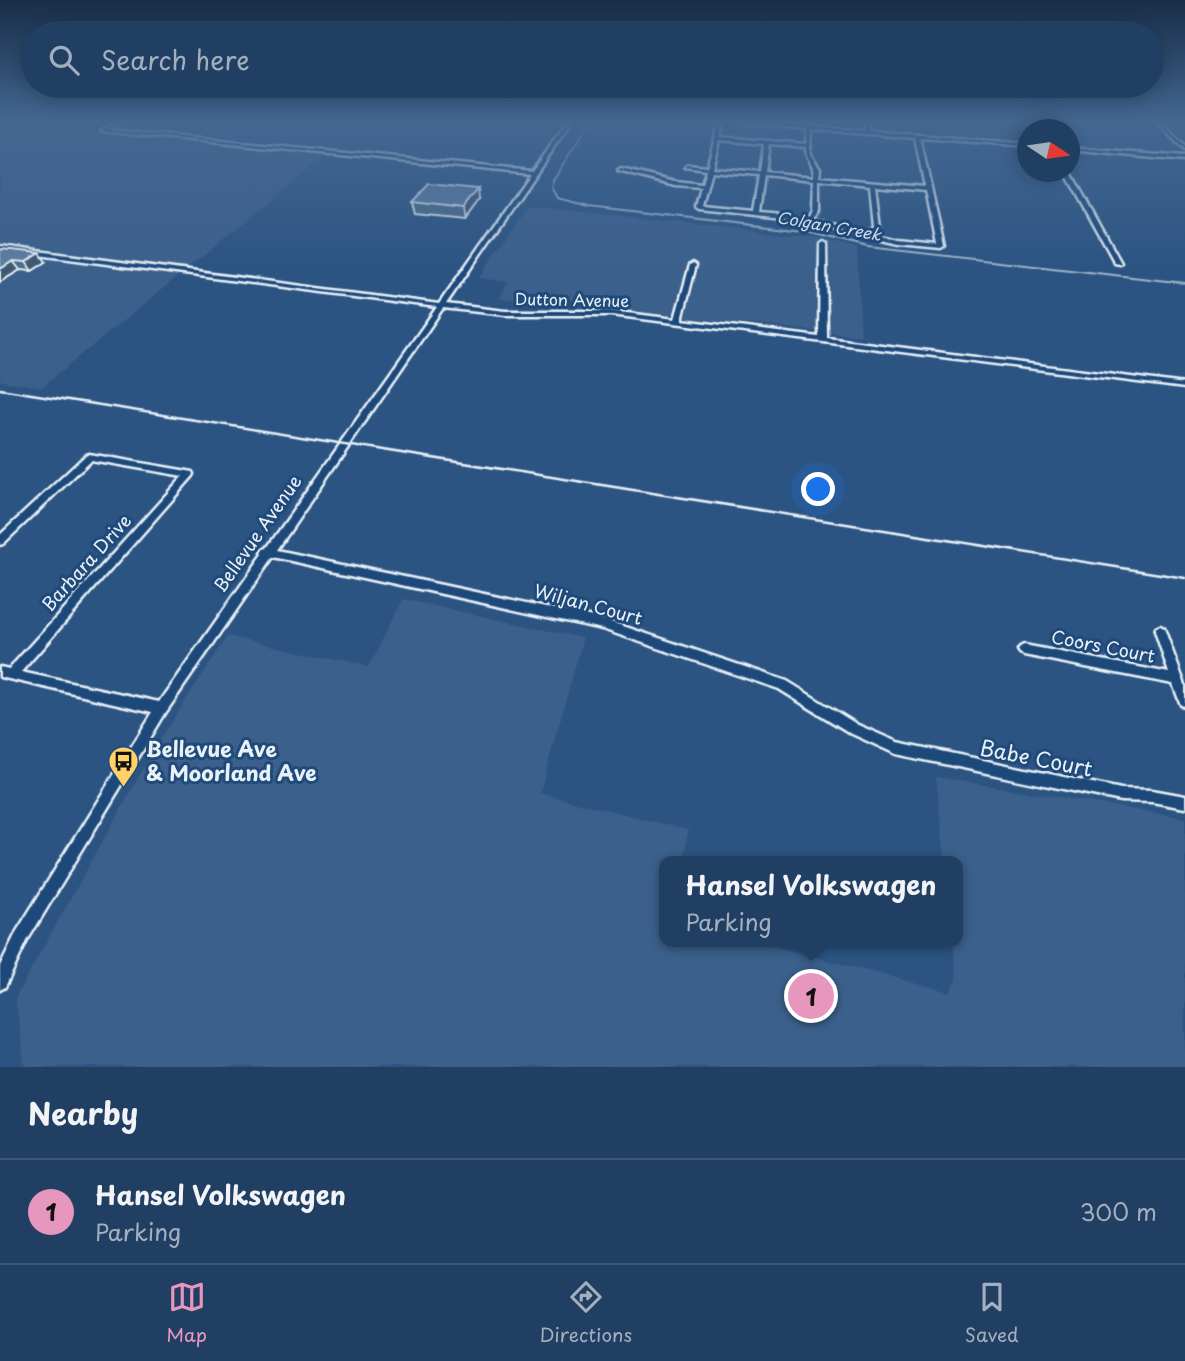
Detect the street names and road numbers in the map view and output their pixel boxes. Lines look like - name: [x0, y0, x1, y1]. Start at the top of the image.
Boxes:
- street label: Dutton Avenue: [515, 286, 630, 312]
- street label: Bellevue Avenue: [206, 469, 307, 598]
- street label: Barbara Drive: [35, 507, 137, 617]
- street label: Wiljan Court: [531, 576, 645, 631]
- street label: Coors Court: [1049, 622, 1157, 669]
- street label: Babe Court: [977, 730, 1095, 784]

